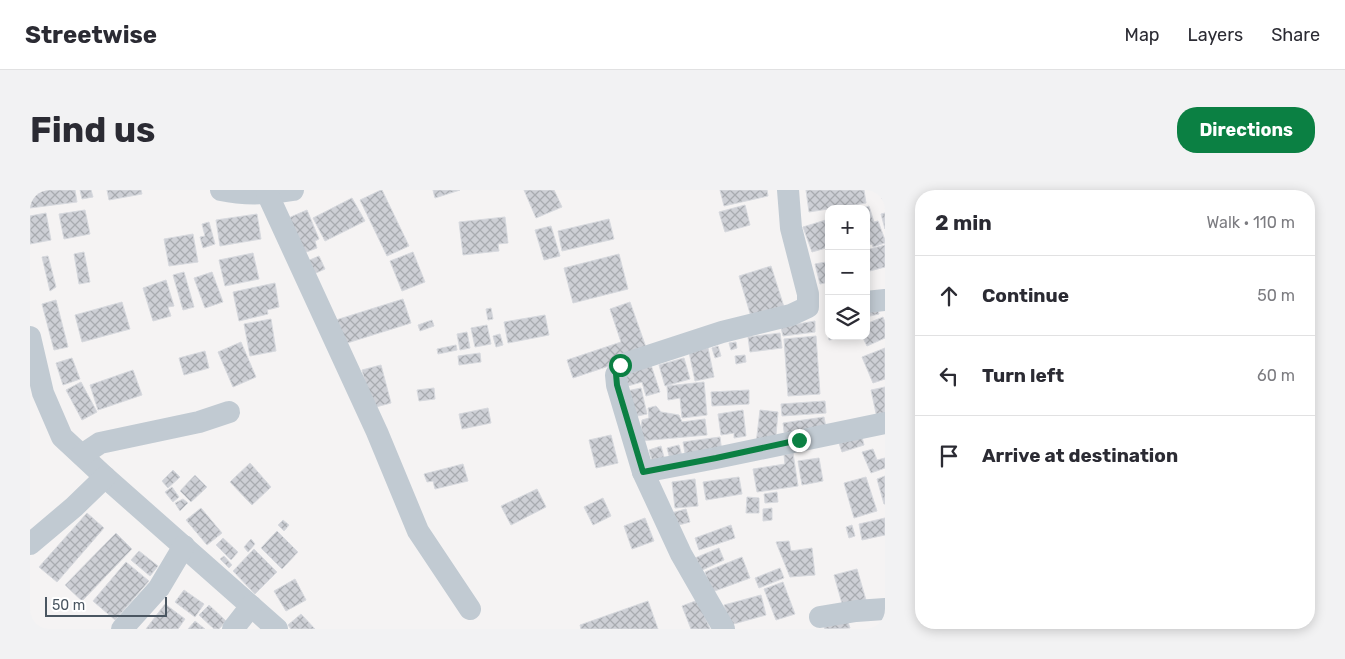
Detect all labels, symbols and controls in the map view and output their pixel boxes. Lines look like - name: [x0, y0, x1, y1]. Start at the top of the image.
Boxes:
- text: Streetwise: [25, 21, 157, 49]
- text: Map: [1125, 24, 1160, 46]
- text: Layers: [1188, 24, 1243, 46]
- text: Share: [1271, 24, 1320, 46]
- button: Directions: [1177, 107, 1315, 153]
- text: Find us: [30, 109, 155, 151]
- map controls: [825, 205, 870, 340]
- button: +: [825, 205, 870, 250]
- text: 2 min: [935, 210, 992, 235]
- text: Walk · 110 m: [1207, 213, 1295, 232]
- button: −: [825, 250, 870, 295]
- icon: ahead: [935, 282, 963, 310]
- text: Continue: [982, 284, 1069, 307]
- text: 50 m: [1257, 286, 1295, 305]
- button: layers: [825, 295, 870, 340]
- route start: [609, 354, 632, 377]
- icon: left: [935, 362, 963, 390]
- text: Turn left: [982, 364, 1064, 387]
- text: 60 m: [1257, 366, 1295, 385]
- route end: [788, 429, 811, 452]
- icon: arrive: [935, 442, 963, 470]
- text: Arrive at destination: [982, 444, 1178, 467]
- scale bar: [45, 594, 168, 617]
- text: 50 m: [52, 597, 85, 614]

